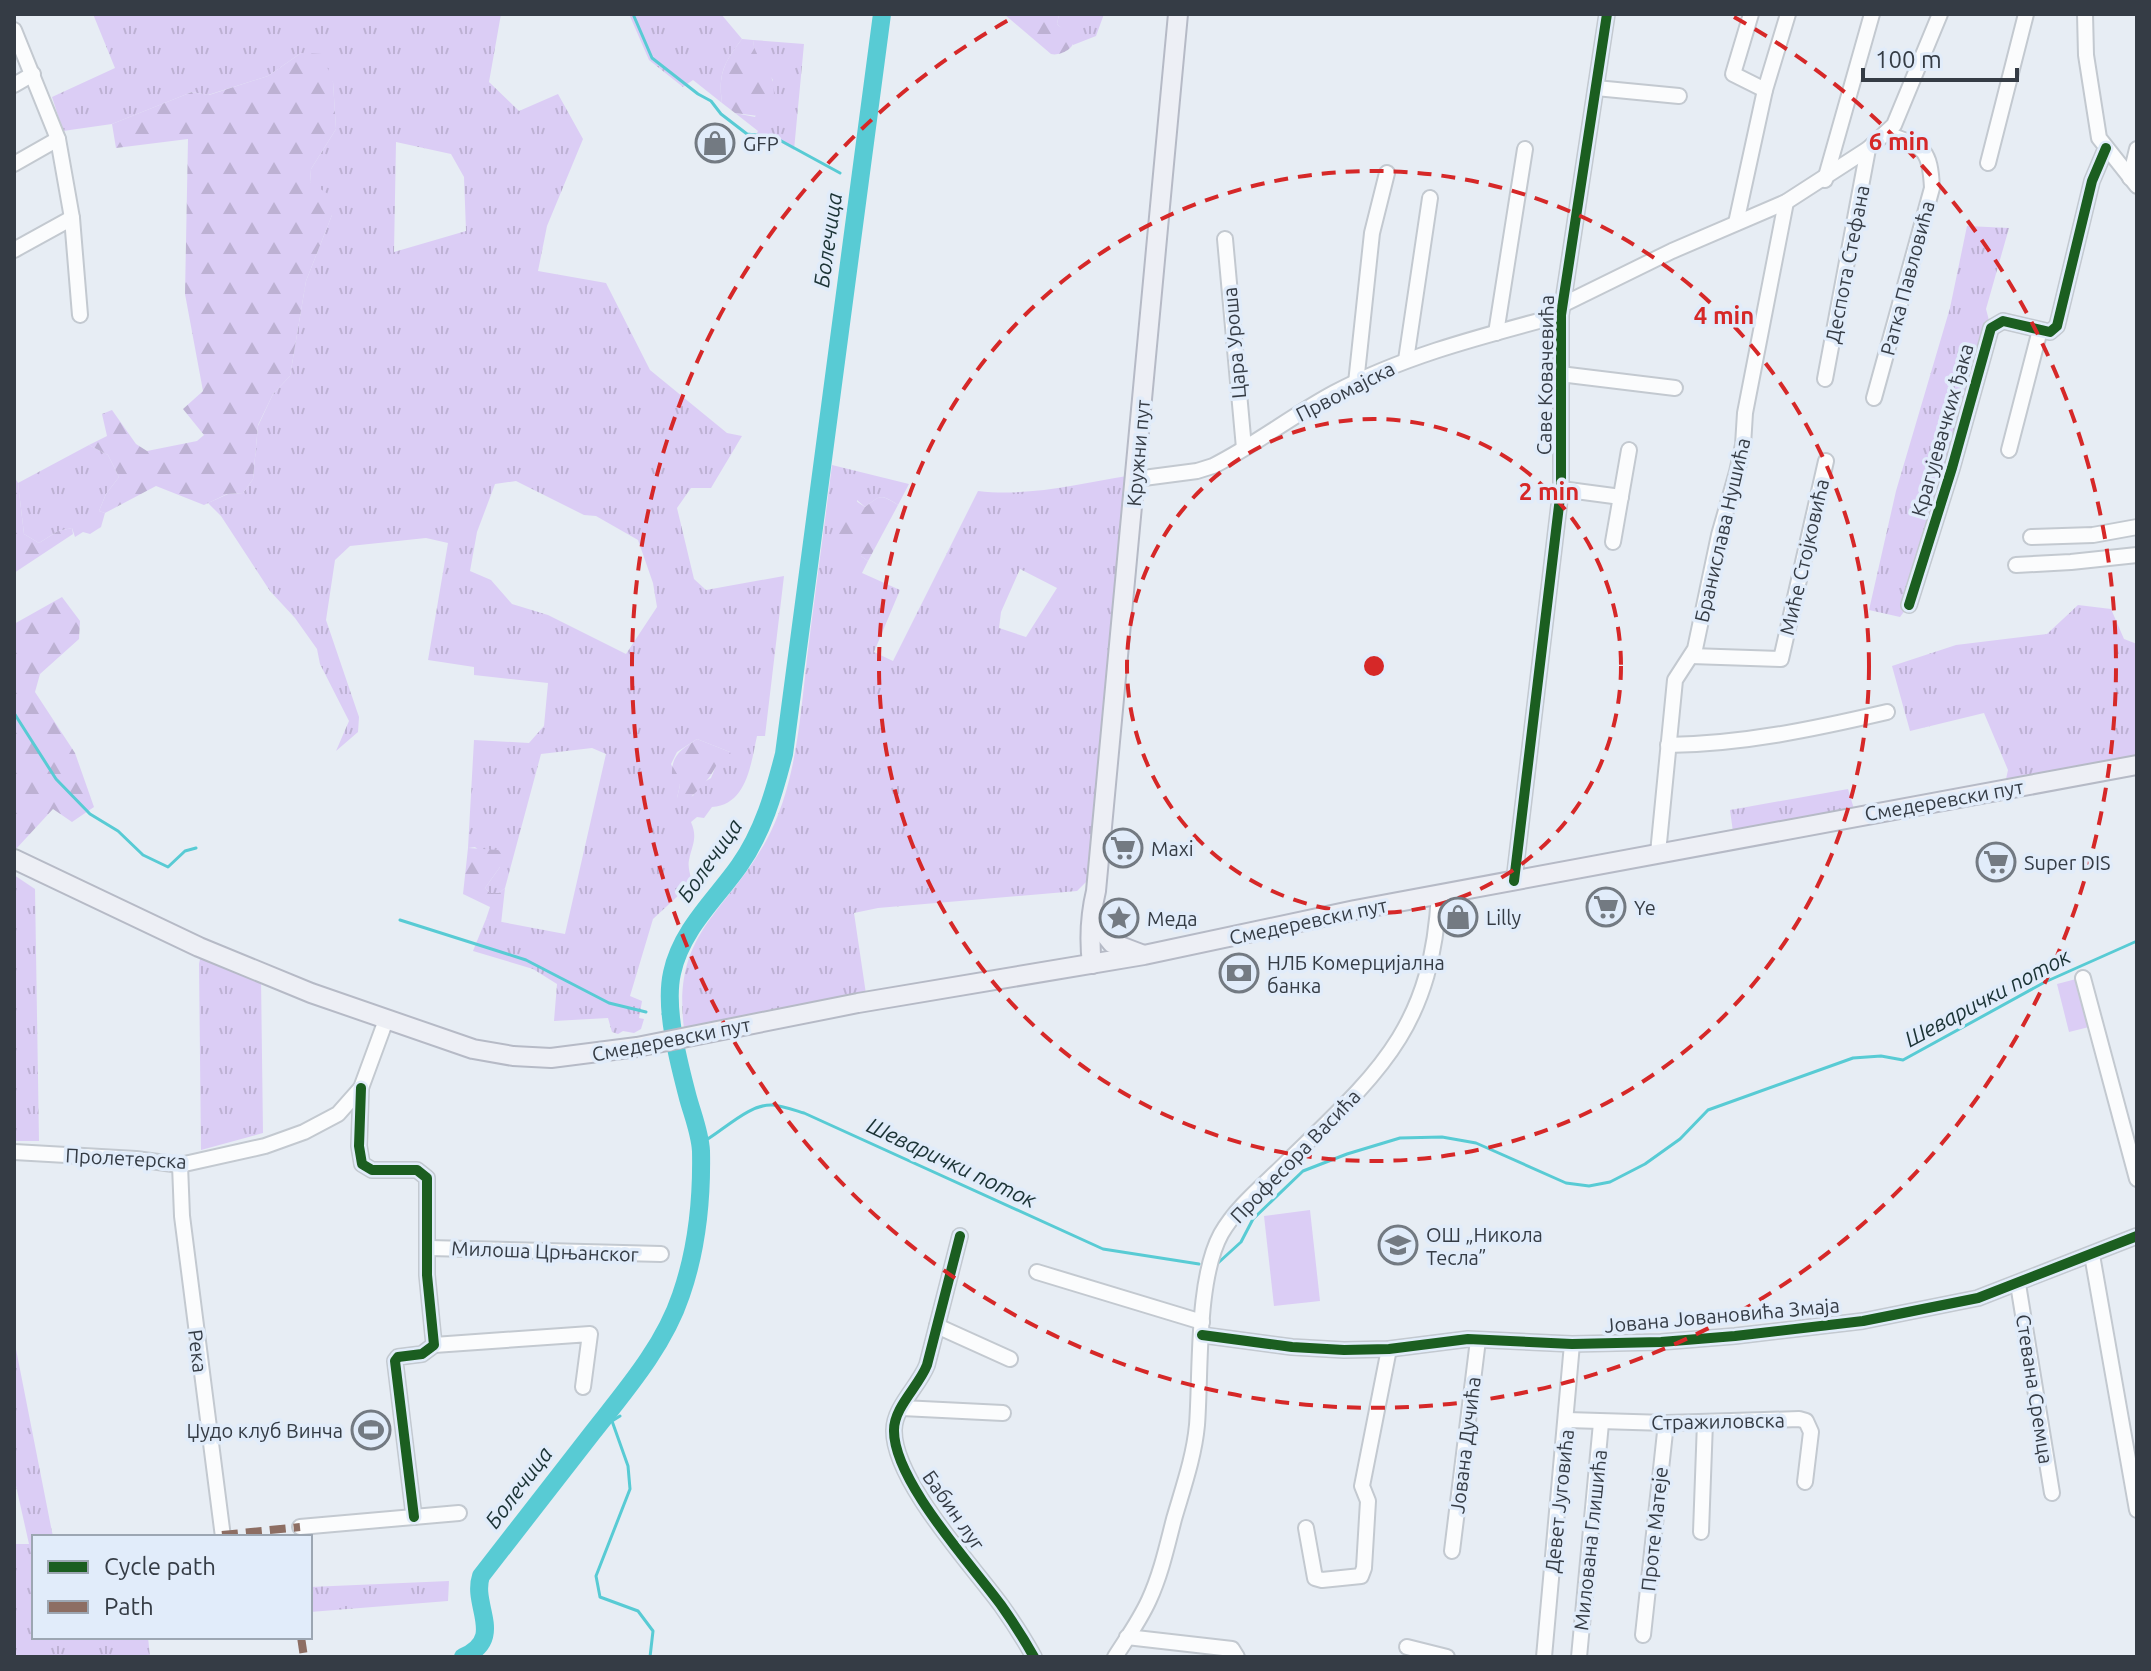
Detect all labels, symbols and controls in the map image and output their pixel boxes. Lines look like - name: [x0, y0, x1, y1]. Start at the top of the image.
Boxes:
- scale bar: [1863, 32, 2017, 82]
- text: 100 m: [1875, 46, 1942, 73]
- shop icon: GFP: [694, 122, 736, 164]
- text: 6 min: [1869, 128, 1929, 155]
- place label: GFP: [743, 132, 779, 155]
- street label: Деспота Стефана: [1820, 183, 1874, 345]
- water label: Болечица: [808, 191, 846, 289]
- street label: Ратка Павловића: [1875, 198, 1939, 358]
- street label: Цара Уроша: [1218, 286, 1250, 400]
- street label: Саве Ковачевића: [1532, 295, 1558, 455]
- text: 4 min: [1694, 302, 1754, 329]
- street label: Крагујевачких ђака: [1906, 341, 1978, 519]
- street label: Првомајска: [1292, 356, 1398, 426]
- street label: Кружни пут: [1122, 399, 1154, 507]
- street label: Бранислава Нушића: [1690, 435, 1754, 625]
- street label: Миће Стојковића: [1775, 477, 1833, 637]
- text: 2 min: [1519, 478, 1579, 505]
- centre of rings: [1360, 652, 1388, 680]
- street label: Смедеревски пут: [1863, 775, 2025, 825]
- water label: Болечица: [671, 814, 747, 906]
- supermarket icon: Maxi: [1102, 827, 1144, 869]
- place label: Maxi: [1151, 837, 1194, 860]
- supermarket icon: Super DIS: [1975, 841, 2017, 883]
- place label: Super DIS: [2024, 851, 2111, 874]
- supermarket icon: Ye: [1585, 886, 1627, 928]
- street label: Смедеревски пут: [1227, 893, 1389, 949]
- shop icon: Lilly: [1437, 896, 1479, 938]
- place label: Ye: [1634, 896, 1656, 919]
- place icon: Меда: [1098, 897, 1140, 939]
- place label: Lilly: [1486, 906, 1522, 929]
- place label: Меда: [1147, 907, 1197, 930]
- water label: Шеварички поток: [1900, 942, 2075, 1051]
- place label: НЛБ Комерцијална банка: [1267, 951, 1445, 997]
- bank icon: НЛБ Комерцијална банка: [1218, 952, 1260, 994]
- street label: Смедеревски пут: [590, 1012, 752, 1066]
- street label: Професора Васића: [1225, 1084, 1365, 1228]
- water label: Шеварички поток: [863, 1112, 1041, 1212]
- street label: Пролетерска: [65, 1143, 187, 1173]
- place label: ОШ „Никола Тесла”: [1426, 1223, 1543, 1269]
- school or university icon: ОШ „Никола Тесла”: [1377, 1224, 1419, 1266]
- street label: Милоша Црњанског: [451, 1236, 639, 1266]
- street label: Јована Јовановића Змаја: [1603, 1293, 1841, 1337]
- street label: Стевана Сремца: [2012, 1313, 2058, 1465]
- street label: Река: [184, 1328, 212, 1374]
- street label: Јована Дучића: [1445, 1375, 1485, 1515]
- street label: Стражиловска: [1651, 1408, 1785, 1434]
- sports icon: Џудо клуб Винча: [350, 1409, 392, 1451]
- place label: Џудо клуб Винча: [187, 1419, 343, 1442]
- street label: Девет Југовића: [1540, 1428, 1578, 1574]
- water label: Болечица: [479, 1441, 557, 1533]
- street label: Милована Глишића: [1569, 1448, 1611, 1632]
- street label: Бабин луг: [918, 1466, 990, 1554]
- street label: Проте Матеје: [1636, 1466, 1672, 1592]
- legend: [32, 1535, 312, 1639]
- text: Cycle path: [104, 1553, 216, 1580]
- text: Path: [104, 1593, 154, 1620]

